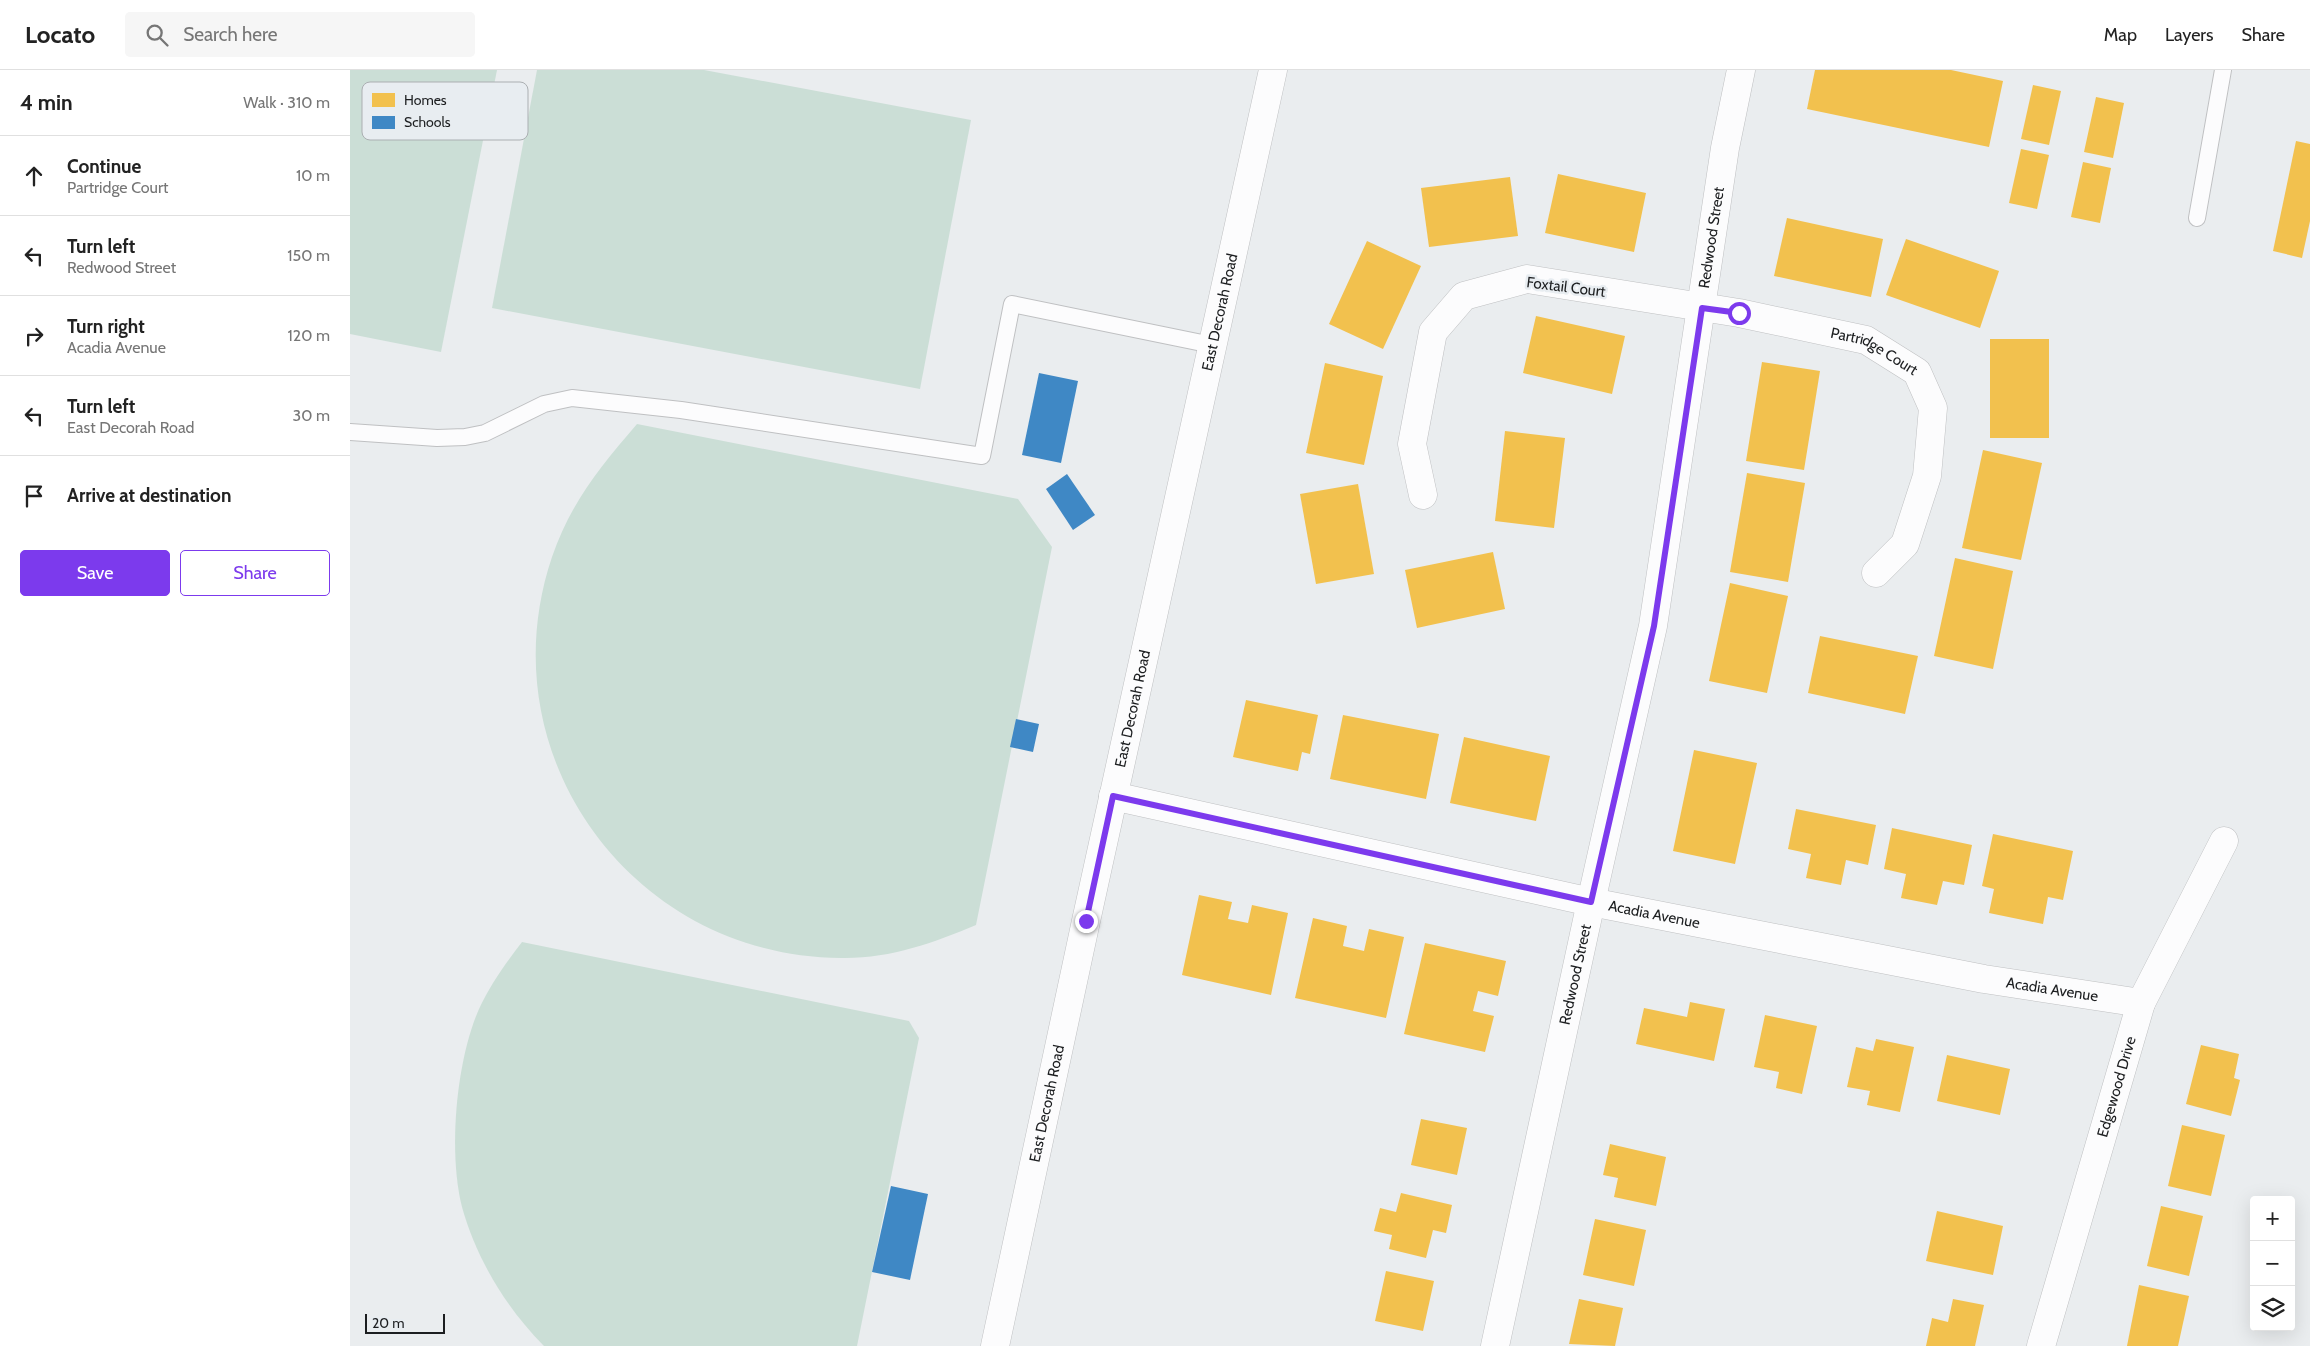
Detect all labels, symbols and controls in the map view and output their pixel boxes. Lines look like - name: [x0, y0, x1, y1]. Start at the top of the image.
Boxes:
- search box: [125, 12, 475, 57]
- text: Locato: [25, 20, 95, 49]
- icon: search: [143, 21, 171, 49]
- text: Search here: [183, 23, 278, 46]
- text: Map: [2104, 24, 2137, 46]
- text: Layers: [2165, 24, 2214, 46]
- text: Share: [2242, 24, 2285, 46]
- legend: [362, 82, 528, 140]
- text: 4 min: [20, 90, 73, 115]
- text: Homes: [404, 91, 447, 109]
- text: Walk · 310 m: [243, 93, 330, 112]
- text: Schools: [404, 113, 451, 131]
- text: Continue: [67, 155, 141, 178]
- icon: ahead: [20, 162, 48, 190]
- text: 10 m: [296, 166, 330, 185]
- text: Partridge Court: [67, 178, 168, 197]
- street label: Redwood Street: [1695, 186, 1728, 289]
- text: Turn left: [67, 235, 135, 258]
- icon: left: [20, 242, 48, 270]
- text: 150 m: [287, 246, 330, 265]
- street label: East Decorah Road: [1198, 252, 1241, 372]
- text: Redwood Street: [67, 258, 176, 277]
- street label: Foxtail Court: [1525, 273, 1607, 301]
- route start: [1728, 302, 1751, 325]
- text: Turn right: [67, 315, 145, 338]
- icon: right: [20, 322, 48, 350]
- street label: Partridge Court: [1829, 324, 1921, 379]
- text: 120 m: [288, 326, 330, 345]
- text: Acadia Avenue: [67, 338, 166, 357]
- text: Turn left: [67, 395, 135, 418]
- icon: left: [20, 402, 48, 430]
- text: 30 m: [293, 406, 330, 425]
- text: East Decorah Road: [67, 418, 194, 437]
- icon: arrive: [20, 482, 48, 510]
- text: Arrive at destination: [67, 484, 231, 507]
- button: Save: [20, 550, 170, 596]
- button: Share: [180, 550, 330, 596]
- street label: East Decorah Road: [1111, 648, 1154, 769]
- street label: Acadia Avenue: [1607, 897, 1702, 932]
- route end: [1075, 910, 1098, 933]
- street label: Redwood Street: [1556, 923, 1595, 1027]
- street label: Acadia Avenue: [2005, 974, 2100, 1005]
- street label: Edgewood Drive: [2093, 1034, 2140, 1139]
- street label: East Decorah Road: [1026, 1043, 1068, 1164]
- map controls: [2250, 1196, 2295, 1331]
- button: +: [2250, 1196, 2295, 1241]
- button: −: [2250, 1241, 2295, 1286]
- button: layers: [2250, 1286, 2295, 1331]
- scale bar: [365, 1311, 445, 1334]
- text: 20 m: [372, 1314, 405, 1332]

